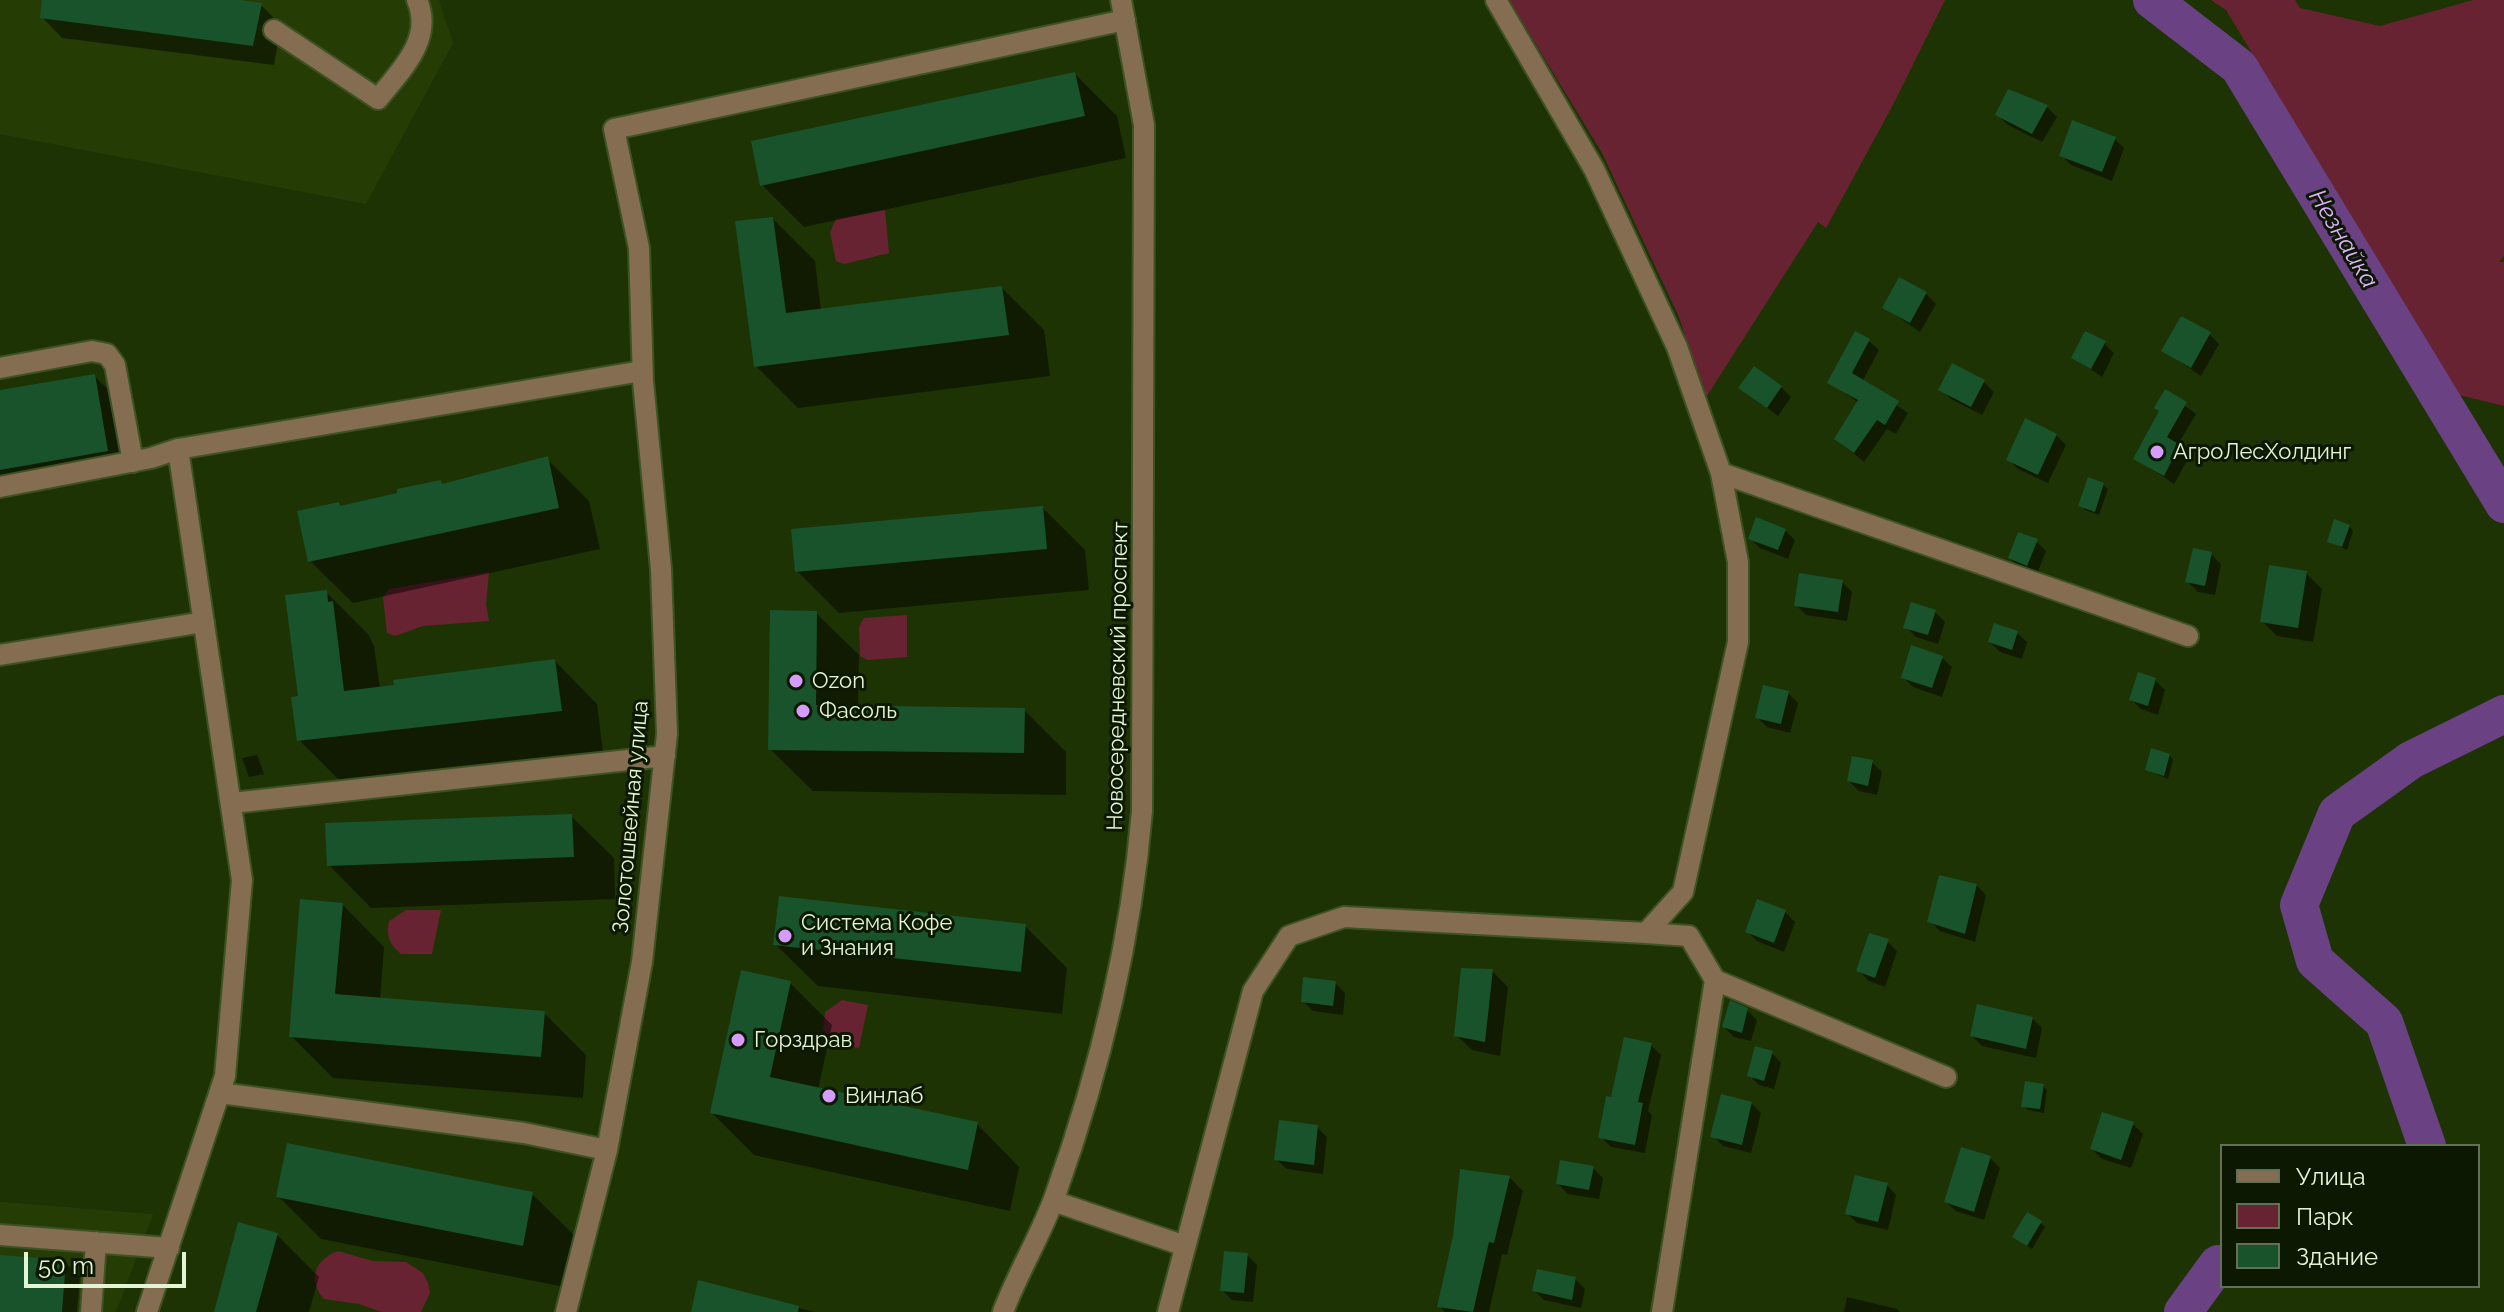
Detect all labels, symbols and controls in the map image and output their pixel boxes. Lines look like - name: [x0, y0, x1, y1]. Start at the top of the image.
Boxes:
- water label: Незнайка: [2302, 185, 2384, 293]
- place label: АгроЛесХолдинг: [2173, 439, 2352, 465]
- marker: АгроЛесХолдинг: [2148, 443, 2166, 461]
- street label: Новосередневский проспект: [1102, 521, 1134, 831]
- place label: Ozon: [812, 668, 865, 694]
- marker: Ozon: [787, 672, 805, 690]
- place label: Фасоль: [819, 698, 897, 724]
- street label: Золотошвейная улица: [608, 699, 654, 935]
- marker: Фасоль: [794, 702, 812, 720]
- place label: Система Кофе и Знания: [801, 910, 952, 962]
- marker: Система Кофе и Знания: [776, 927, 794, 945]
- place label: Горздрав: [754, 1027, 852, 1053]
- marker: Горздрав: [729, 1031, 747, 1049]
- place label: Винлаб: [845, 1083, 923, 1109]
- marker: Винлаб: [820, 1087, 838, 1105]
- legend: [2220, 1144, 2480, 1288]
- text: Улица: [2296, 1162, 2366, 1191]
- text: Парк: [2296, 1202, 2354, 1231]
- scale bar: [28, 1236, 190, 1286]
- text: Здание: [2296, 1242, 2378, 1271]
- text: 50 m: [38, 1251, 94, 1280]

